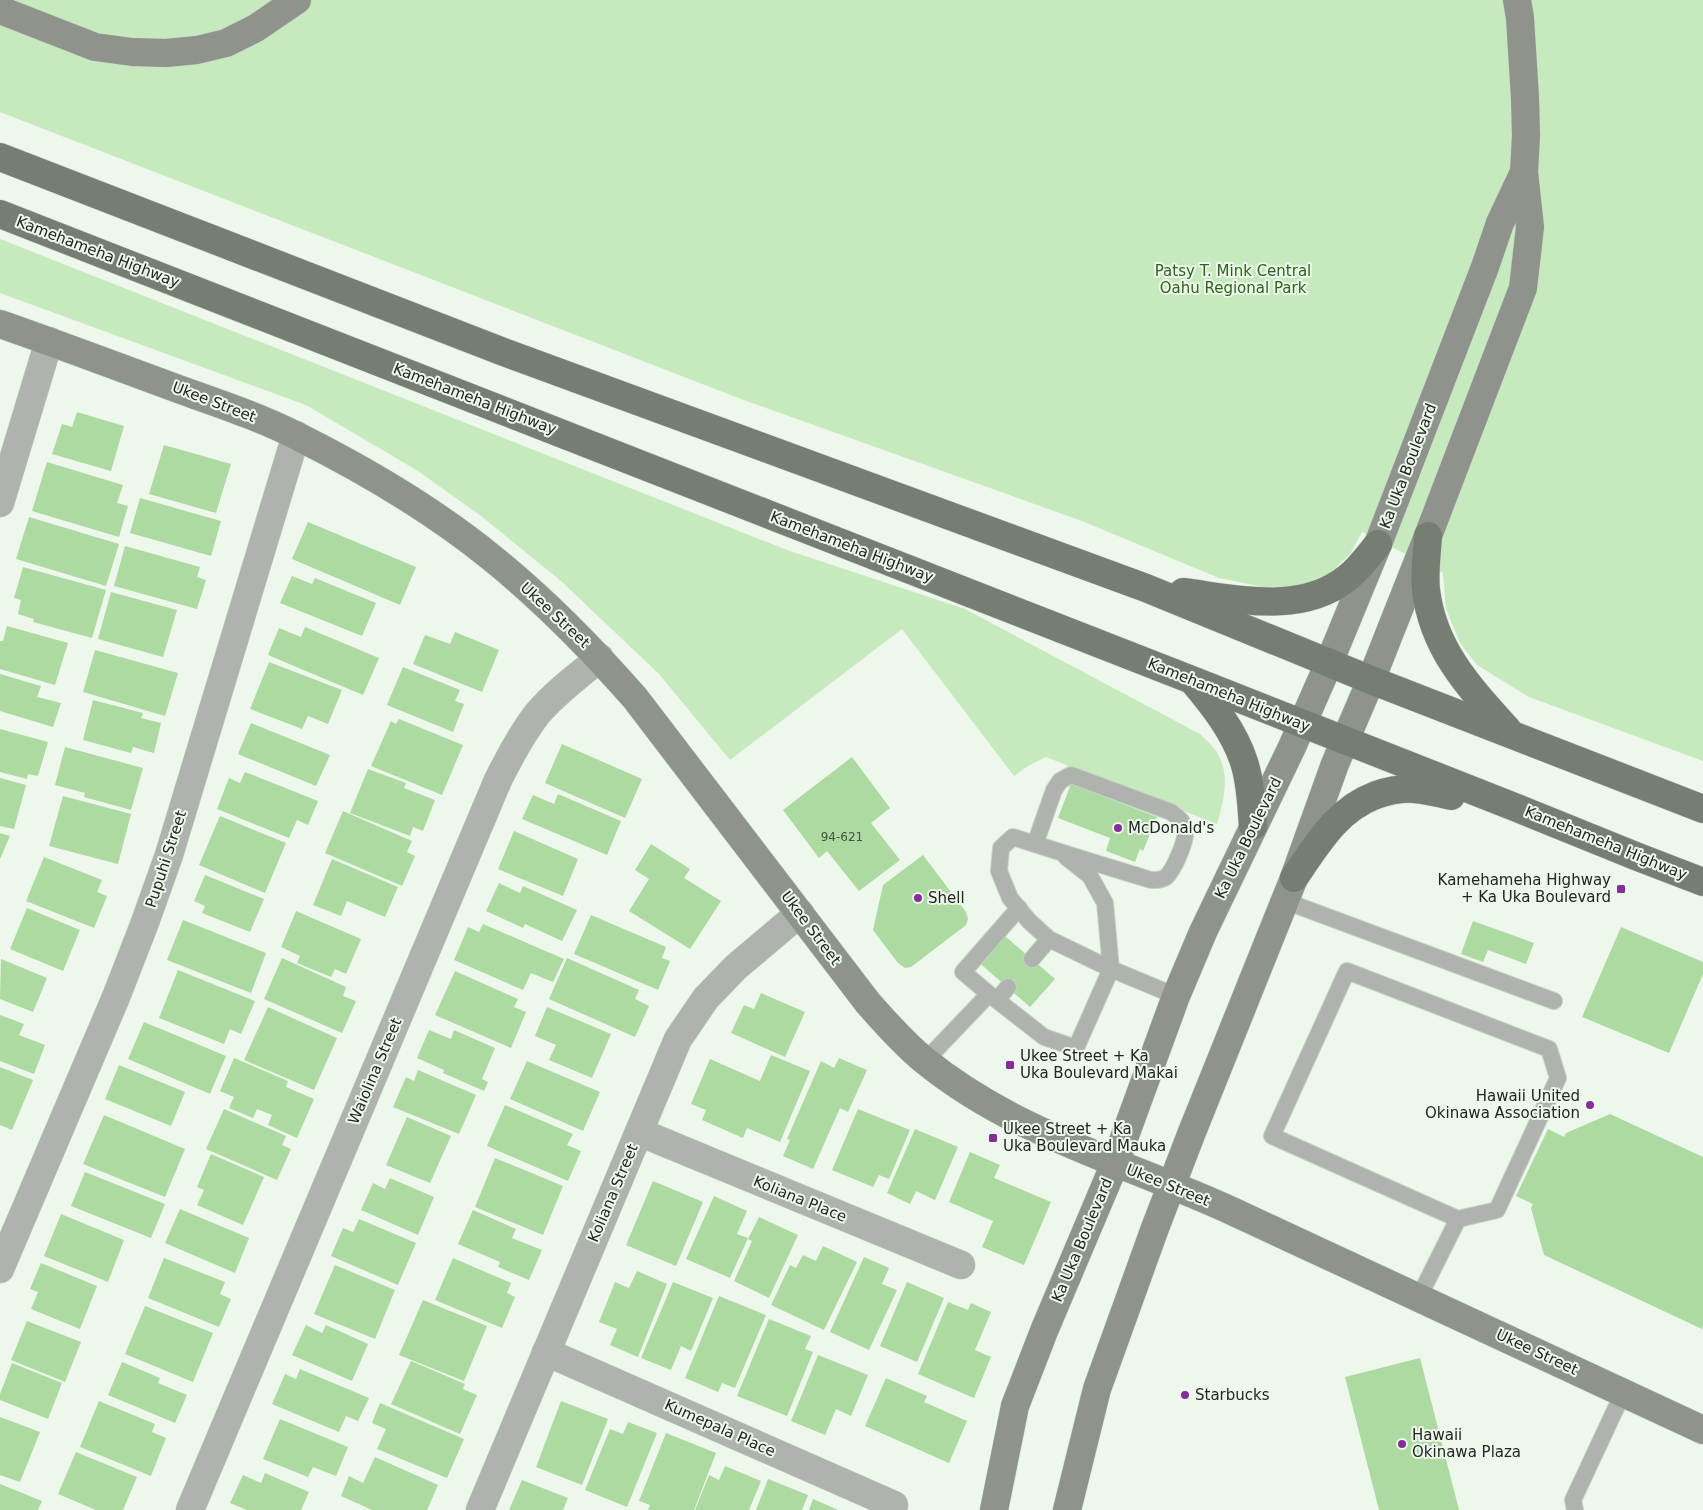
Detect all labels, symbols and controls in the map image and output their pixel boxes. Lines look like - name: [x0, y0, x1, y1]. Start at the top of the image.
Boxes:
- street label: Kamehameha Highway: [14, 213, 182, 292]
- park label: Patsy T. Mink Central Oahu Regional Park: [1155, 262, 1311, 297]
- street label: Kamehameha Highway: [391, 360, 559, 439]
- street label: Ukee Street: [170, 378, 258, 426]
- street label: Ka Uka Boulevard: [1376, 401, 1440, 531]
- street label: Kamehameha Highway: [768, 508, 936, 587]
- street label: Ukee Street: [517, 578, 593, 652]
- street label: Kamehameha Highway: [1145, 654, 1313, 736]
- street label: Ka Uka Boulevard: [1211, 774, 1285, 902]
- street label: Kamehameha Highway: [1522, 802, 1690, 884]
- street label: Pupuhi Street: [142, 808, 190, 910]
- place label: McDonald's: [1128, 819, 1214, 837]
- marker: McDonald's: [1112, 822, 1124, 834]
- house number: 94-621: [821, 830, 863, 844]
- place label: Kamehameha Highway + Ka Uka Boulevard: [1438, 871, 1611, 906]
- marker: Kamehameha Highway + Ka Uka Boulevard: [1615, 883, 1627, 895]
- street label: Ukee Street: [777, 887, 845, 969]
- place label: Shell: [928, 889, 965, 907]
- marker: Shell: [912, 892, 924, 904]
- street label: Waiolina Street: [344, 1015, 406, 1127]
- place label: Ukee Street + Ka Uka Boulevard Makai: [1020, 1047, 1178, 1082]
- marker: Ukee Street + Ka Uka Boulevard Makai: [1004, 1059, 1016, 1071]
- place label: Hawaii United Okinawa Association: [1425, 1087, 1580, 1122]
- marker: Hawaii United Okinawa Association: [1584, 1099, 1596, 1111]
- place label: Ukee Street + Ka Uka Boulevard Mauka: [1003, 1120, 1166, 1155]
- marker: Ukee Street + Ka Uka Boulevard Mauka: [987, 1132, 999, 1144]
- street label: Koliana Street: [584, 1141, 642, 1245]
- street label: Ukee Street: [1124, 1160, 1212, 1210]
- street label: Koliana Place: [751, 1172, 849, 1226]
- street label: Ka Uka Boulevard: [1048, 1175, 1116, 1305]
- street label: Ukee Street: [1493, 1325, 1581, 1379]
- place label: Starbucks: [1195, 1386, 1270, 1404]
- marker: Starbucks: [1179, 1389, 1191, 1401]
- street label: Kumepala Place: [662, 1396, 778, 1460]
- place label: Hawaii Okinawa Plaza: [1412, 1426, 1521, 1461]
- marker: Hawaii Okinawa Plaza: [1396, 1438, 1408, 1450]

